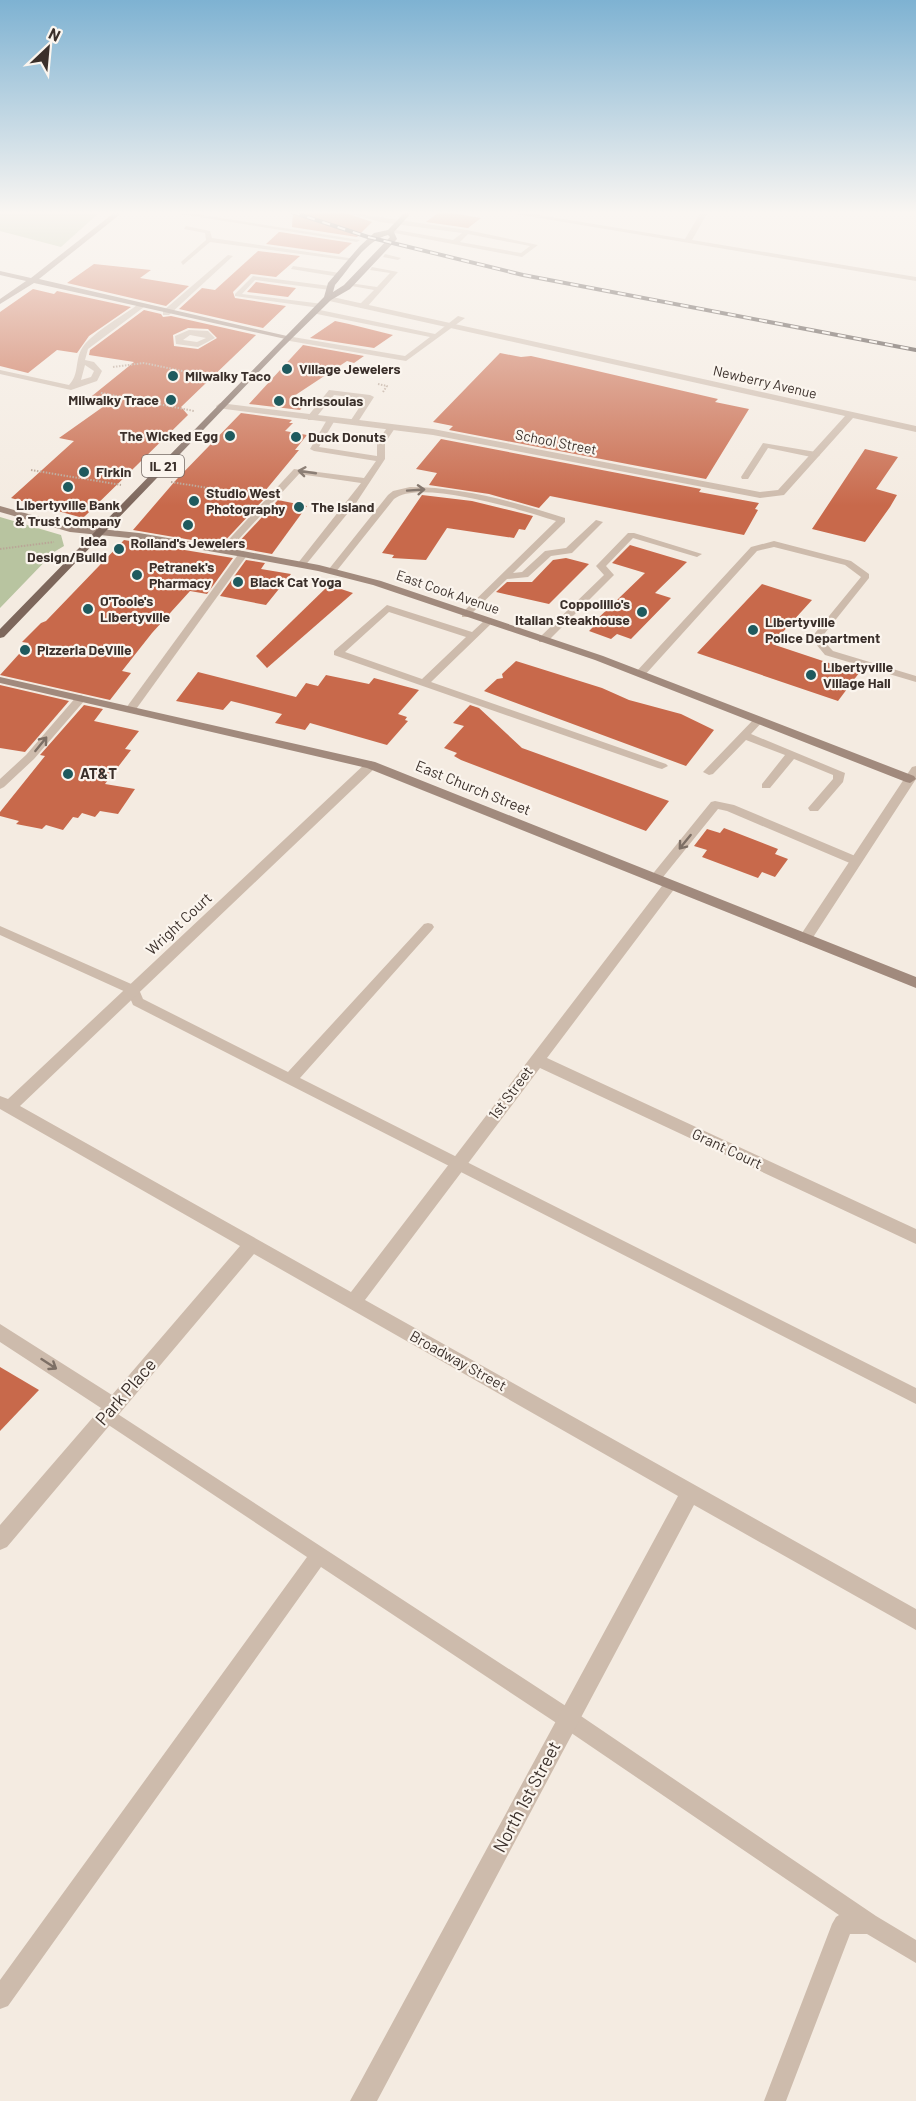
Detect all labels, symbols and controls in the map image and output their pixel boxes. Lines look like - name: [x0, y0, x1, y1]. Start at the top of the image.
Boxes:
- north arrow: [18, 18, 78, 78]
- text: N: [46, 23, 64, 45]
- place label: Village Jewelers: [299, 360, 401, 377]
- street label: Newberry Avenue: [711, 361, 819, 402]
- marker: Village Jewelers: [280, 362, 294, 376]
- place label: Milwalky Taco: [185, 367, 271, 384]
- marker: Milwalky Taco: [166, 369, 180, 383]
- place label: Milwalky Trace: [68, 391, 159, 408]
- place label: Chrissoulas: [291, 392, 363, 409]
- marker: Milwalky Trace: [164, 393, 178, 407]
- marker: Chrissoulas: [272, 394, 286, 408]
- street label: School Street: [514, 425, 598, 458]
- place label: The Wicked Egg: [119, 427, 218, 444]
- place label: Duck Donuts: [308, 428, 386, 445]
- marker: The Wicked Egg: [223, 429, 237, 443]
- marker: Duck Donuts: [289, 430, 303, 444]
- road number: IL 21: [142, 455, 184, 477]
- place label: Firkin: [96, 463, 131, 480]
- marker: Firkin: [77, 465, 91, 479]
- one-way arrow: [298, 467, 318, 478]
- marker: Libertyville Bank & Trust Company: [61, 480, 75, 494]
- place label: Studio West Photography: [206, 484, 285, 517]
- one-way arrow: [406, 484, 425, 495]
- marker: Studio West Photography: [187, 494, 201, 508]
- place label: Libertyville Bank & Trust Company: [15, 496, 121, 529]
- place label: The Island: [311, 498, 374, 515]
- marker: The Island: [292, 500, 306, 514]
- marker: Rolland's Jewelers: [181, 518, 195, 532]
- place label: Idea Design/Build: [27, 532, 107, 565]
- place label: Rolland's Jewelers: [131, 534, 245, 551]
- marker: Idea Design/Build: [112, 542, 126, 556]
- place label: Petranek's Pharmacy: [149, 558, 214, 591]
- street label: East Cook Avenue: [394, 566, 502, 617]
- marker: Petranek's Pharmacy: [130, 568, 144, 582]
- place label: Black Cat Yoga: [250, 573, 342, 590]
- marker: Black Cat Yoga: [231, 575, 245, 589]
- place label: O'Toole's Libertyville: [100, 592, 171, 625]
- place label: Coppolillo's Italian Steakhouse: [515, 595, 630, 628]
- marker: O'Toole's Libertyville: [81, 602, 95, 616]
- marker: Coppolillo's Italian Steakhouse: [635, 605, 649, 619]
- place label: Libertyville Police Department: [765, 613, 880, 646]
- marker: Libertyville Police Department: [746, 623, 760, 637]
- place label: Pizzeria DeVille: [37, 641, 132, 658]
- marker: Pizzeria DeVille: [18, 643, 32, 657]
- place label: Libertyville Village Hall: [823, 658, 894, 691]
- marker: Libertyville Village Hall: [804, 668, 818, 682]
- one-way arrow: [35, 736, 48, 752]
- street label: East Church Street: [413, 756, 534, 818]
- place label: AT&T: [80, 764, 117, 782]
- marker: AT&T: [61, 767, 75, 781]
- one-way arrow: [679, 834, 692, 850]
- street label: Wright Court: [142, 888, 215, 958]
- street label: 1st Street: [484, 1062, 536, 1123]
- street label: Grant Court: [690, 1124, 765, 1172]
- street label: Broadway Street: [407, 1326, 510, 1394]
- street label: Park Place: [90, 1353, 160, 1429]
- one-way arrow: [40, 1358, 57, 1370]
- street label: North 1st Street: [488, 1737, 565, 1856]

